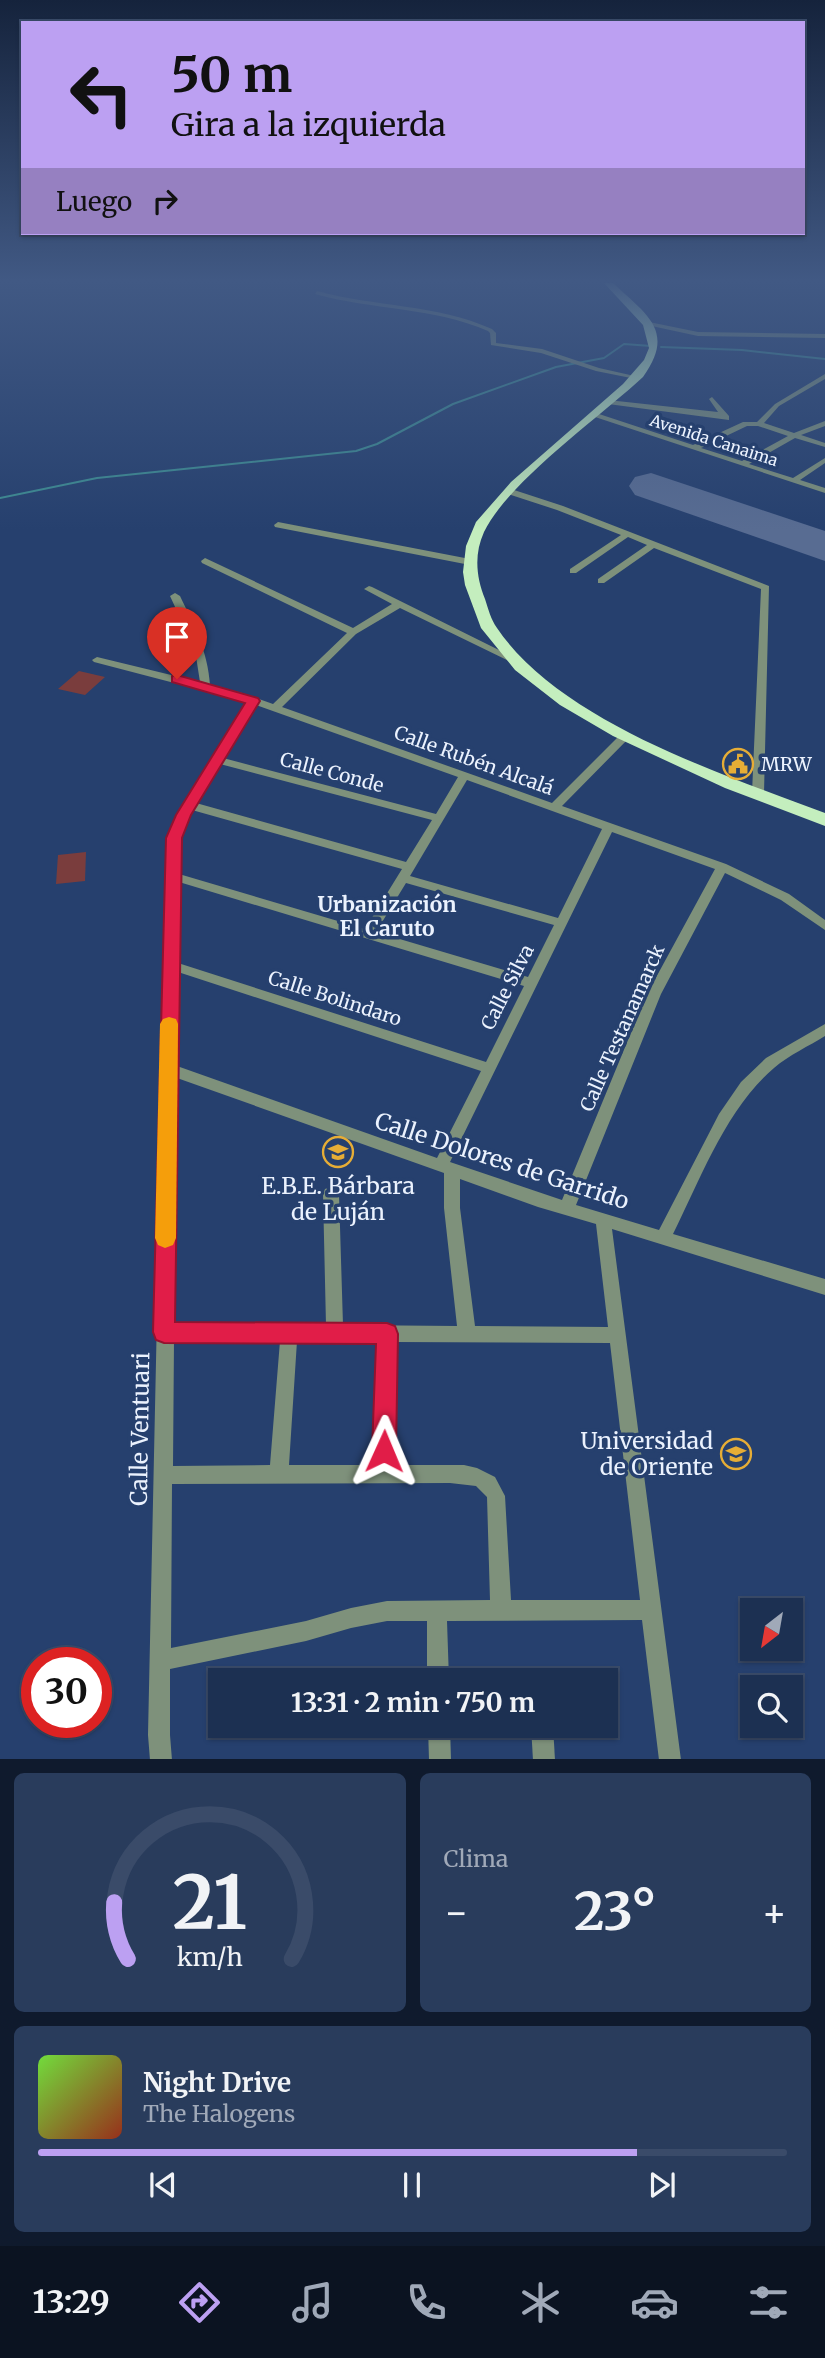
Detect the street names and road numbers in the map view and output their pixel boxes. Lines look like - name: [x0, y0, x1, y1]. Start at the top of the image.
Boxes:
- street label: Avenida Canaima: [647, 410, 781, 470]
- street label: Calle Rubén Alcalá: [391, 720, 557, 800]
- street label: Calle Conde: [277, 747, 387, 797]
- street label: Calle Silva: [475, 940, 539, 1034]
- street label: Calle Testanamarck: [574, 941, 670, 1115]
- street label: Calle Bolindaro: [265, 965, 405, 1031]
- street label: Calle Dolores de Garrido: [371, 1106, 633, 1215]
- street label: Calle Ventuari: [124, 1352, 155, 1506]

